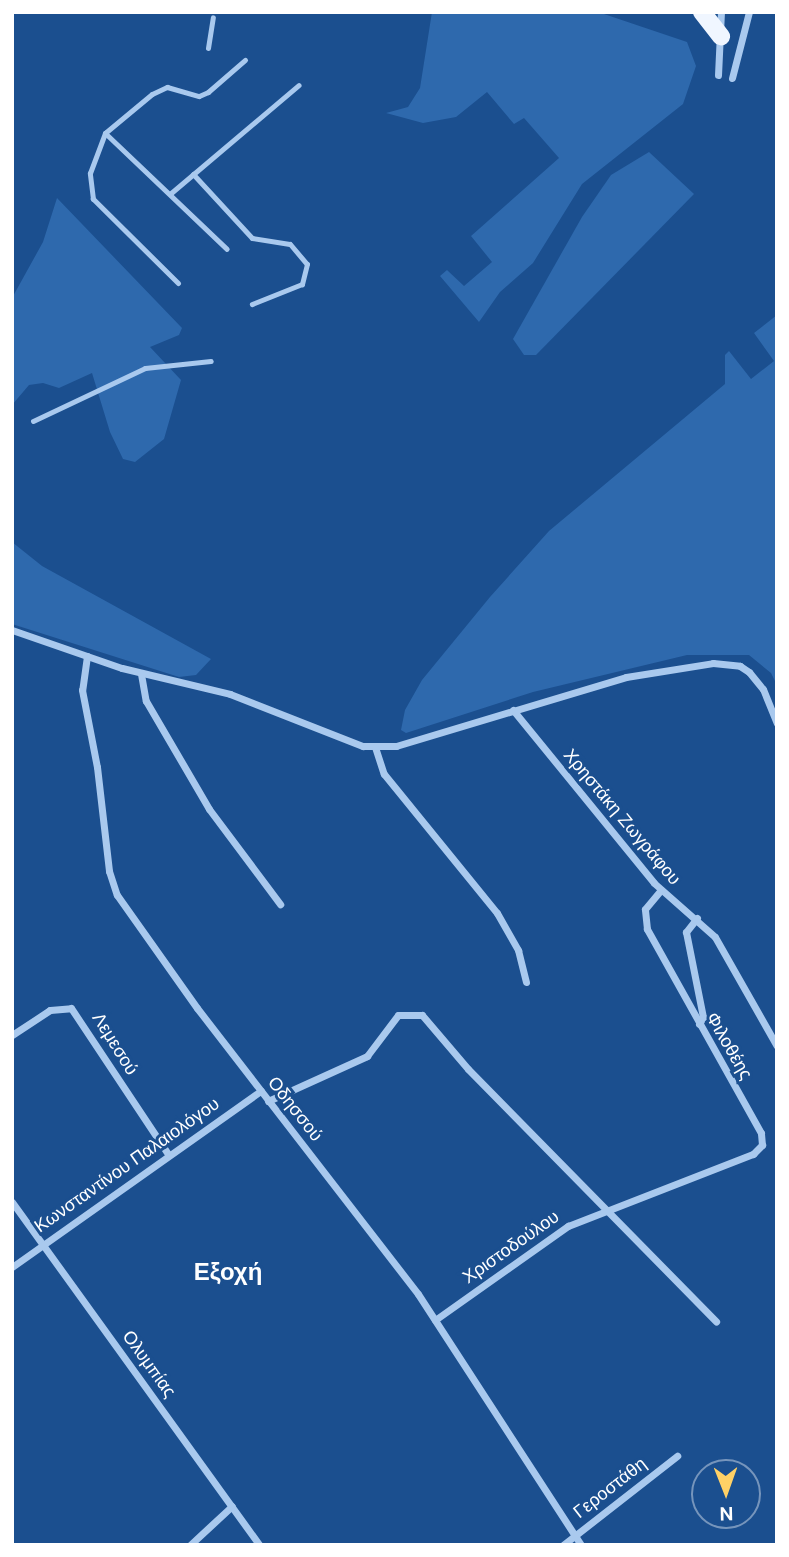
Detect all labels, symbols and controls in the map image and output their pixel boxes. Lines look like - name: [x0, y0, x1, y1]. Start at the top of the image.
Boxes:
- street label: Χρηστάκη Ζωγράφου: [559, 745, 685, 889]
- street label: Λεμεσού: [87, 1009, 143, 1079]
- street label: Φιλοθέης: [701, 1009, 757, 1083]
- street label: Οδησσού: [263, 1072, 327, 1146]
- street label: Κωνσταντίνου Παλαιολόγου: [30, 1093, 224, 1237]
- street label: Χριστοδούλου: [459, 1206, 563, 1288]
- district label: Εξοχή: [194, 1258, 262, 1286]
- street label: Ολυμπίας: [117, 1326, 181, 1402]
- street label: Γεροστάθη: [569, 1453, 651, 1523]
- north arrow: [691, 1459, 761, 1529]
- text: N: [719, 1501, 733, 1526]

